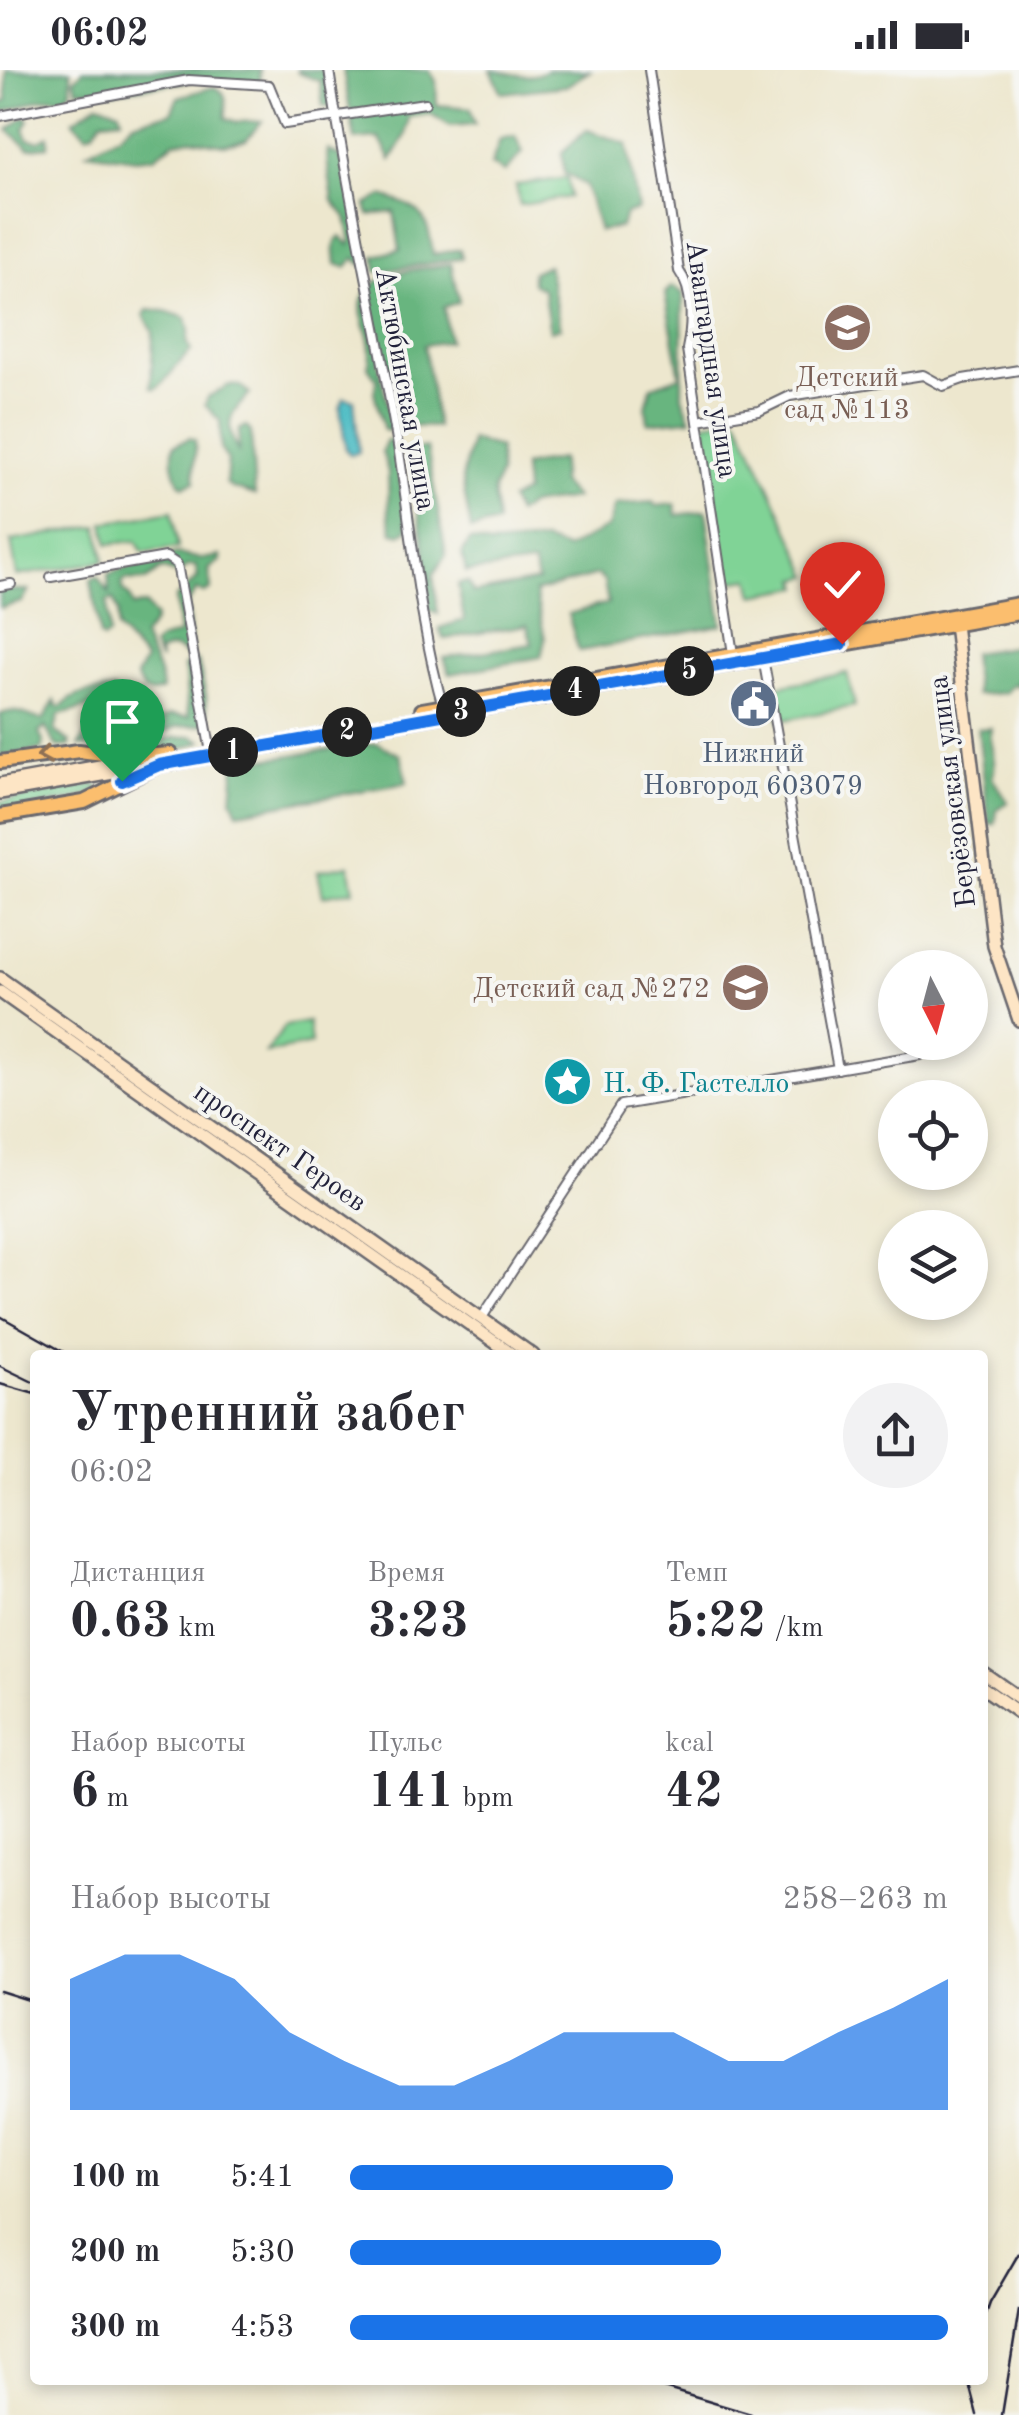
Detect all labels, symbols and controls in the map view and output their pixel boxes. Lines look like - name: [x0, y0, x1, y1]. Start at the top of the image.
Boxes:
- text: 06:02: [50, 16, 149, 54]
- street label: Авангардная улица: [679, 239, 741, 480]
- street label: Актюбинская улица: [369, 266, 439, 513]
- school or university icon: Детский сад №113: [821, 302, 873, 354]
- place label: Детский сад №113: [784, 365, 910, 425]
- pin: [800, 542, 885, 645]
- icon: check: [815, 557, 870, 612]
- pin: 5: [664, 646, 714, 696]
- text: 5: [681, 657, 697, 685]
- pin: 4: [550, 666, 600, 716]
- street label: Берёзовская улица: [926, 674, 982, 909]
- text: 4: [567, 677, 583, 705]
- public building icon: Нижний Новгород 603079: [727, 678, 779, 730]
- pin: [80, 679, 165, 782]
- pin: 3: [436, 687, 486, 737]
- icon: arrive: [95, 694, 150, 749]
- text: 3: [453, 698, 469, 726]
- pin: 2: [322, 707, 372, 757]
- text: 2: [339, 718, 355, 746]
- pin: 1: [208, 727, 258, 777]
- text: 1: [225, 738, 241, 766]
- place label: Нижний Новгород 603079: [643, 741, 863, 801]
- one-way arrow: [35, 744, 52, 765]
- north arrow: [878, 950, 988, 1060]
- map controls: [878, 950, 988, 1320]
- school or university icon: Детский сад №272: [719, 961, 771, 1013]
- place label: Детский сад №272: [473, 976, 710, 1004]
- place icon: Н. Ф. Гастелло: [542, 1056, 594, 1108]
- place label: Н. Ф. Гастелло: [603, 1071, 789, 1099]
- street label: проспект Героев: [188, 1079, 370, 1218]
- button: locate: [878, 1080, 988, 1190]
- button: layers: [878, 1210, 988, 1320]
- button: share: [843, 1383, 948, 1488]
- text: Утренний забег: [70, 1388, 466, 1443]
- text: 06:02: [70, 1457, 153, 1489]
- text: Дистанция: [70, 1560, 205, 1588]
- text: Время: [368, 1560, 445, 1588]
- text: Темп: [665, 1560, 728, 1588]
- text: 0.63: [70, 1598, 171, 1648]
- text: 3:23: [368, 1598, 469, 1648]
- text: 5:22: [665, 1598, 766, 1648]
- text: km: [171, 1615, 216, 1643]
- text: /km: [766, 1615, 824, 1643]
- text: Набор высоты: [70, 1730, 246, 1758]
- text: Пульс: [368, 1730, 442, 1758]
- text: kcal: [665, 1730, 714, 1758]
- text: 6: [70, 1768, 99, 1818]
- text: 141: [368, 1768, 455, 1818]
- text: 42: [665, 1768, 723, 1818]
- text: m: [99, 1785, 129, 1813]
- text: bpm: [455, 1785, 514, 1813]
- text: Набор высоты: [70, 1884, 271, 1916]
- text: 258–263 m: [782, 1884, 948, 1916]
- text: 100 m: [70, 2162, 160, 2194]
- text: 5:41: [230, 2162, 295, 2194]
- text: 200 m: [70, 2237, 160, 2269]
- text: 5:30: [230, 2237, 295, 2269]
- text: 300 m: [70, 2312, 160, 2344]
- text: 4:53: [230, 2312, 295, 2344]

